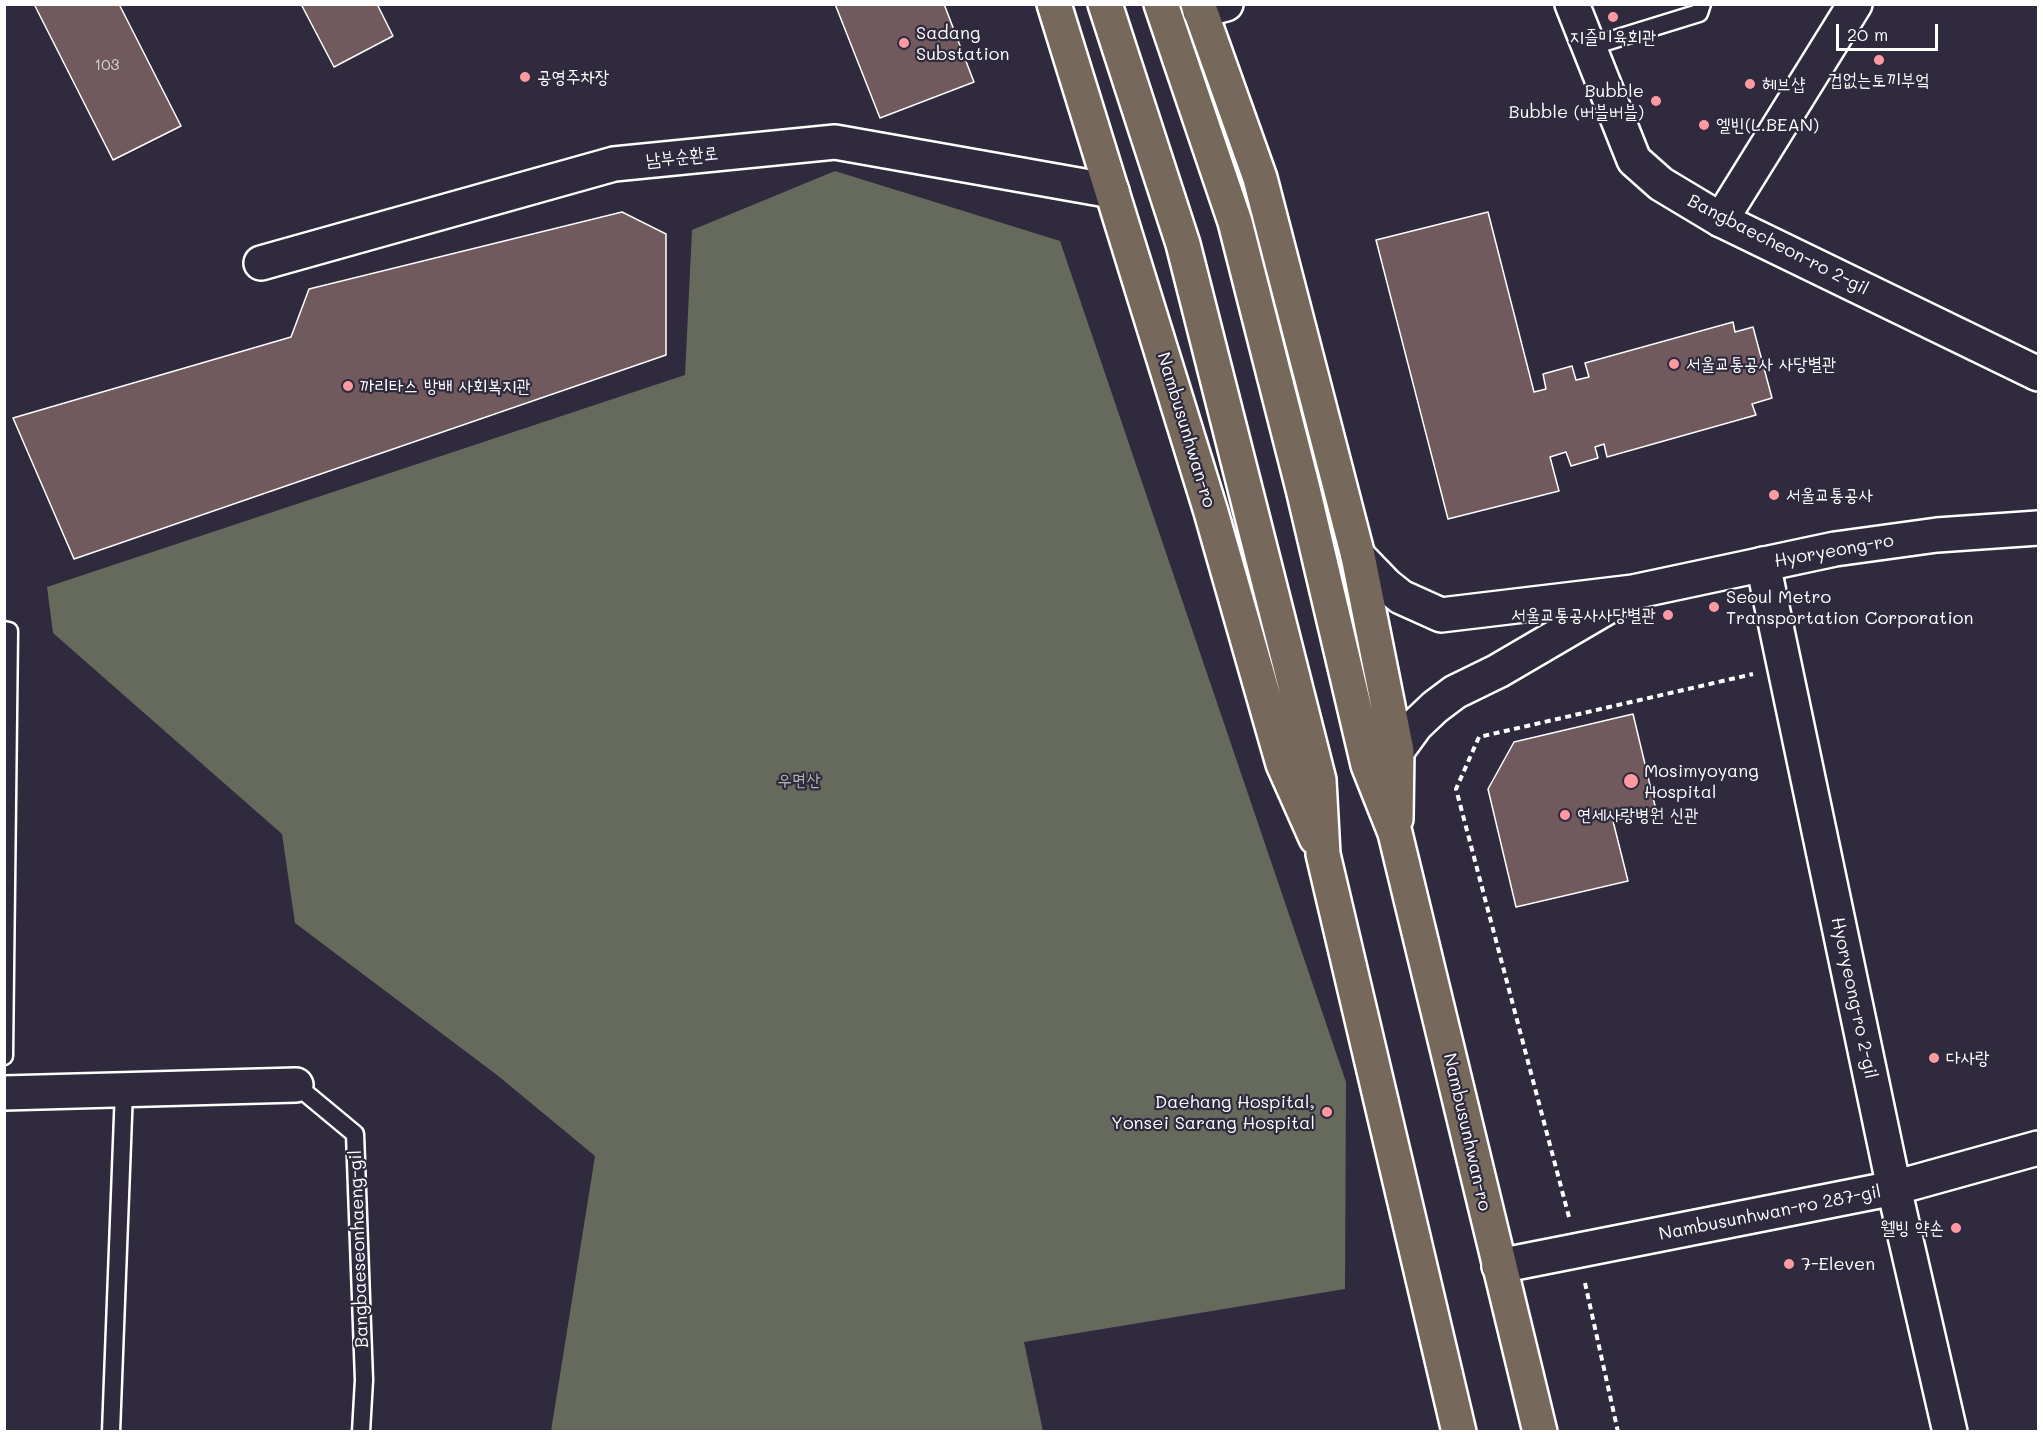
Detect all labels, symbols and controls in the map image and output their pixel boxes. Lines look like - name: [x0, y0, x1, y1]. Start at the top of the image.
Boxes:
- marker: 지즐미육회관: [1606, 10, 1620, 24]
- scale bar: [1839, 12, 1941, 50]
- place label: Sadang Substation: [916, 22, 1009, 64]
- text: 20 m: [1847, 22, 1888, 46]
- place label: 지즐미육회관: [1570, 26, 1656, 48]
- marker: Sadang Substation: [897, 36, 911, 50]
- marker: 겁없는토끼부엌: [1872, 53, 1886, 67]
- house number: 103: [95, 56, 119, 74]
- place label: 공영주차장: [537, 66, 609, 88]
- place label: 겁없는토끼부엌: [1828, 69, 1930, 91]
- marker: 공영주차장: [518, 70, 532, 84]
- place label: 헤브샵: [1762, 73, 1805, 95]
- marker: 헤브샵: [1743, 77, 1757, 91]
- place label: Bubble Bubble (버블버블): [1508, 80, 1644, 122]
- marker: Bubble Bubble (버블버블): [1649, 94, 1663, 108]
- place label: 엘빈(L.BEAN): [1716, 114, 1819, 136]
- marker: 엘빈(L.BEAN): [1697, 118, 1711, 132]
- street label: 남부순환로: [645, 142, 719, 172]
- street label: Bangbaecheon-ro 2-gil: [1684, 190, 1872, 300]
- street label: Nambusunhwan-ro: [1152, 350, 1220, 510]
- place label: 서울교통공사 사당별관: [1686, 353, 1837, 375]
- marker: 서울교통공사 사당별관: [1667, 357, 1681, 371]
- place label: 까리타스 방배 사회복지관: [360, 375, 531, 397]
- marker: 까리타스 방배 사회복지관: [341, 379, 355, 393]
- place label: 서울교통공사: [1786, 484, 1873, 506]
- marker: 서울교통공사: [1767, 488, 1781, 502]
- street label: Hyoryeong-ro: [1773, 530, 1895, 572]
- place label: Seoul Metro Transportation Corporation: [1726, 586, 1973, 628]
- marker: Seoul Metro Transportation Corporation: [1707, 600, 1721, 614]
- place label: 서울교통공사사당별관: [1511, 604, 1656, 626]
- marker: 서울교통공사사당별관: [1661, 608, 1675, 622]
- place label: Mosimyoyang Hospital: [1644, 760, 1759, 802]
- park label: 우면산: [777, 769, 821, 791]
- marker: Mosimyoyang Hospital: [1622, 772, 1640, 790]
- place label: 연세사랑병원 신관: [1577, 804, 1699, 826]
- marker: 연세사랑병원 신관: [1558, 808, 1572, 822]
- street label: Hyoryeong-ro 2-gil: [1826, 915, 1882, 1081]
- place label: 다사랑: [1946, 1047, 1989, 1069]
- street label: Nambusunhwan-ro: [1438, 1051, 1496, 1213]
- marker: 다사랑: [1927, 1051, 1941, 1065]
- place label: Daehang Hospital, Yonsei Sarang Hospital: [1111, 1091, 1315, 1134]
- marker: Daehang Hospital, Yonsei Sarang Hospital: [1320, 1105, 1334, 1119]
- street label: Bangbaeseonhaeng-gil: [345, 1150, 373, 1348]
- street label: Nambusunhwan-ro 287-gil: [1657, 1181, 1883, 1245]
- place label: 웰빙 약손: [1880, 1217, 1944, 1239]
- marker: 웰빙 약손: [1949, 1221, 1963, 1235]
- place label: 7-Eleven: [1801, 1253, 1875, 1275]
- marker: 7-Eleven: [1782, 1257, 1796, 1271]

